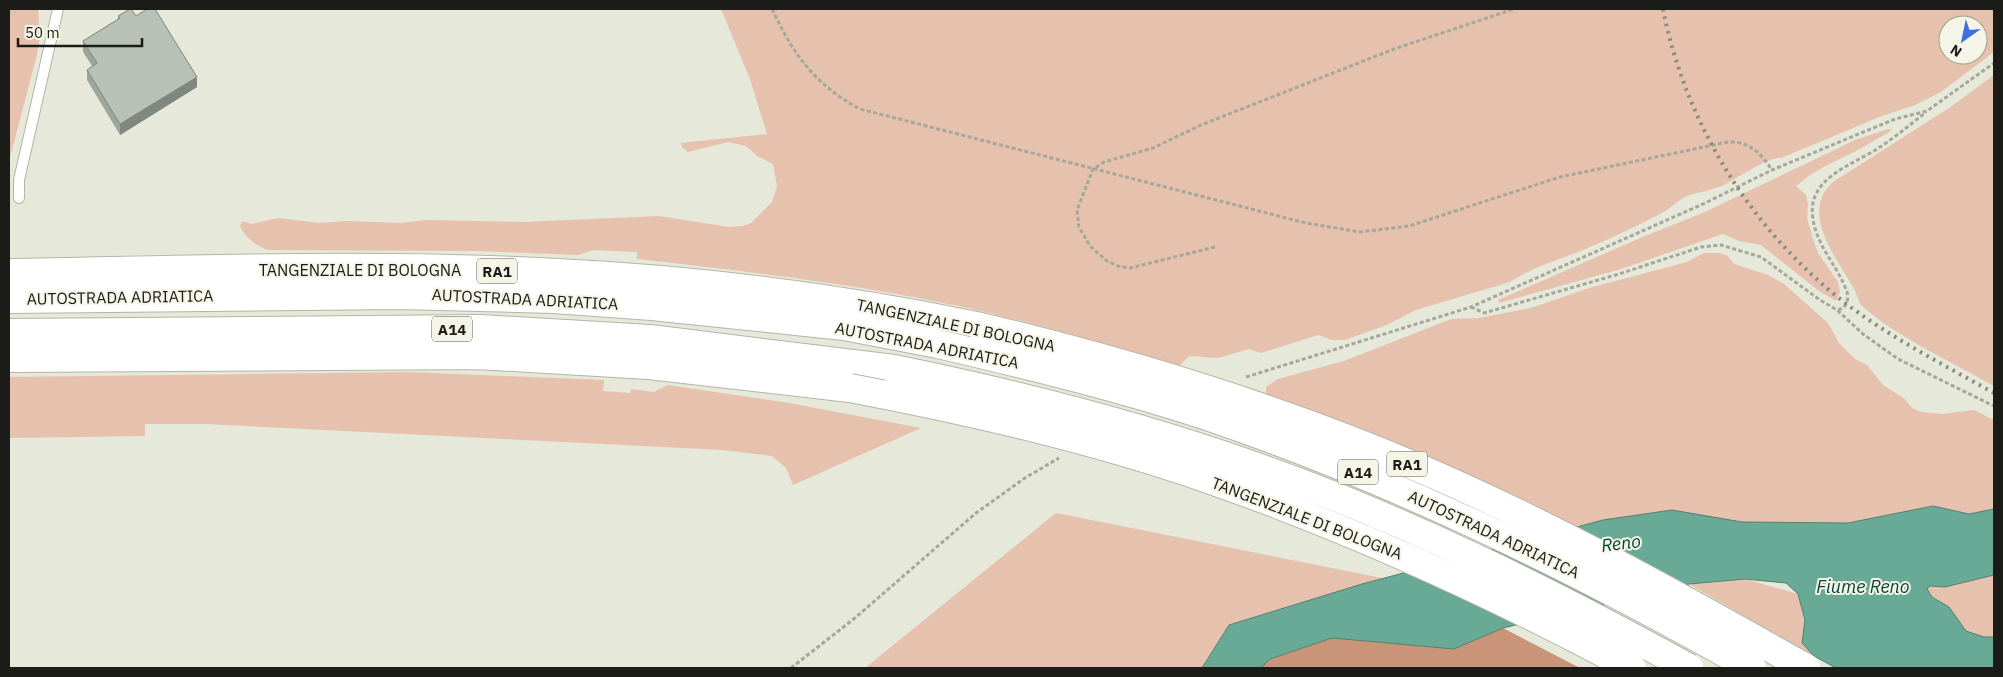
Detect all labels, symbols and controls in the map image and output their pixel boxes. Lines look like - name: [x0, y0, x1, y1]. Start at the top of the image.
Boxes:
- scale bar: [18, 15, 141, 47]
- north arrow: [1938, 15, 1988, 65]
- text: 50 m: [25, 23, 60, 42]
- text: N: [1947, 41, 1965, 61]
- road number: RA1: [477, 258, 517, 284]
- street label: TANGENZIALE DI BOLOGNA: [259, 260, 461, 280]
- street label: AUTOSTRADA ADRIATICA: [431, 284, 619, 314]
- street label: AUTOSTRADA ADRIATICA: [26, 285, 214, 309]
- street label: TANGENZIALE DI BOLOGNA: [855, 294, 1057, 356]
- road number: A14: [432, 316, 472, 342]
- street label: AUTOSTRADA ADRIATICA: [833, 317, 1021, 373]
- road number: RA1: [1387, 452, 1427, 476]
- road number: A14: [1338, 460, 1378, 484]
- street label: TANGENZIALE DI BOLOGNA: [1209, 472, 1405, 564]
- street label: AUTOSTRADA ADRIATICA: [1405, 485, 1583, 583]
- water label: Reno: [1600, 529, 1642, 557]
- water label: Fiume Reno: [1816, 575, 1910, 598]

